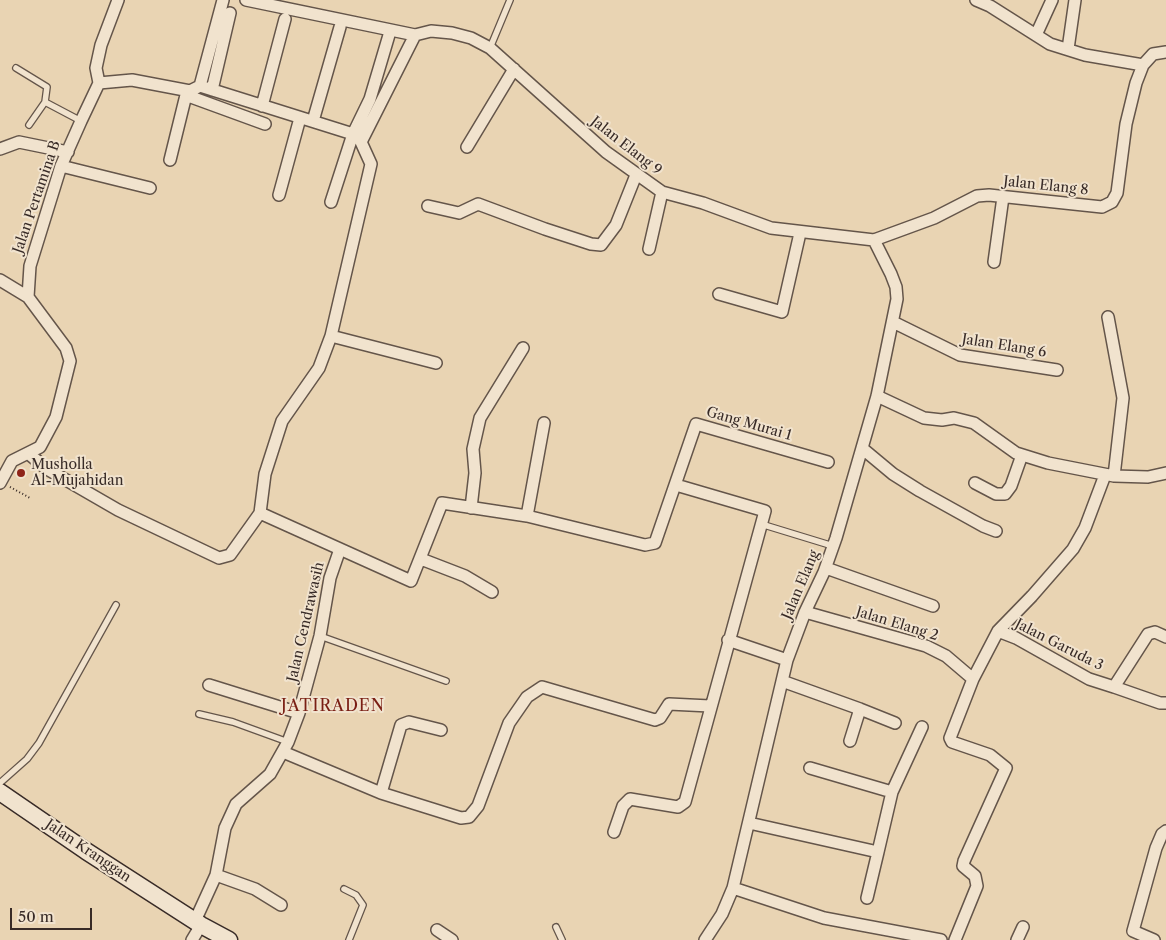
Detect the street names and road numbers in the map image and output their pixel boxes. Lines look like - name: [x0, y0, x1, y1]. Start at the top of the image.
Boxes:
- street label: Jalan Elang 9: [587, 113, 665, 179]
- street label: Jalan Pertamina B: [10, 138, 64, 256]
- street label: Jalan Elang 8: [1003, 173, 1089, 199]
- street label: Jalan Elang 6: [960, 331, 1048, 361]
- street label: Gang Murai 1: [704, 404, 794, 444]
- street label: Jalan Elang: [779, 548, 823, 622]
- street label: Jalan Cendrawasih: [284, 560, 328, 684]
- street label: Jalan Elang 2: [854, 603, 940, 645]
- street label: Jalan Garuda 3: [1012, 616, 1106, 674]
- street label: Jalan Kranggan: [42, 816, 134, 886]

